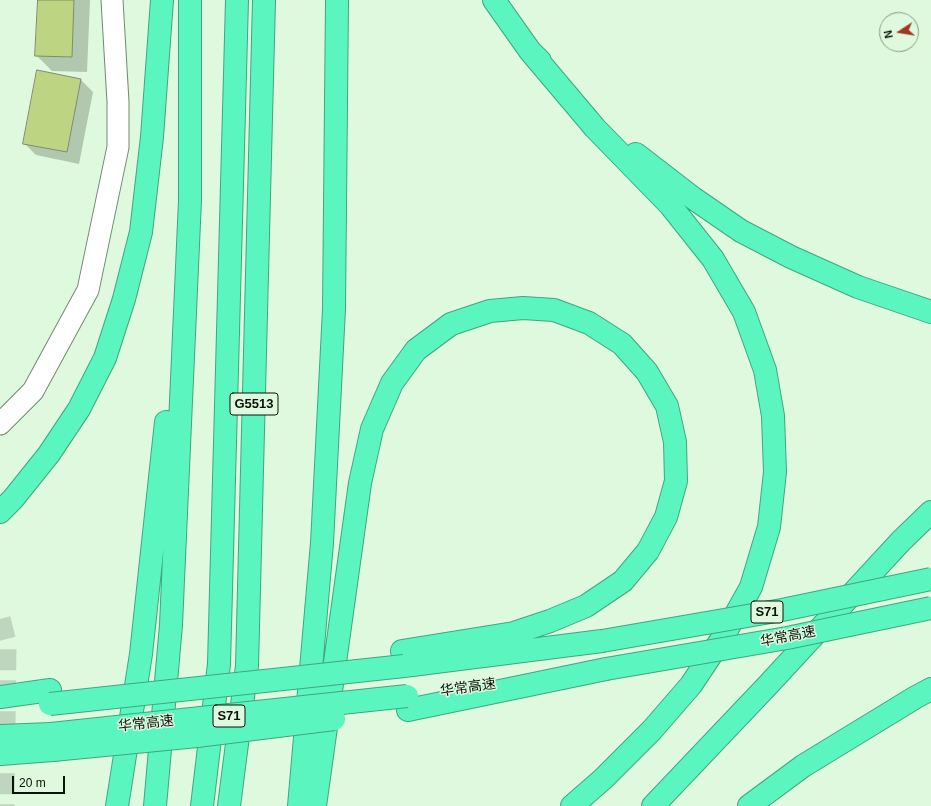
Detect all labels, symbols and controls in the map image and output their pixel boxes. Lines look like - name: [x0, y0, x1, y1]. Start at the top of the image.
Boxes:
- north arrow: [879, 12, 919, 52]
- text: N: [882, 29, 895, 39]
- road number: G5513: [230, 393, 278, 415]
- road number: S71: [751, 601, 783, 623]
- street label: 华常高速: [759, 623, 817, 651]
- street label: 华常高速: [439, 676, 497, 700]
- road number: S71: [213, 705, 245, 727]
- street label: 华常高速: [117, 713, 175, 735]
- scale bar: [14, 768, 67, 794]
- text: 20 m: [19, 776, 46, 790]

